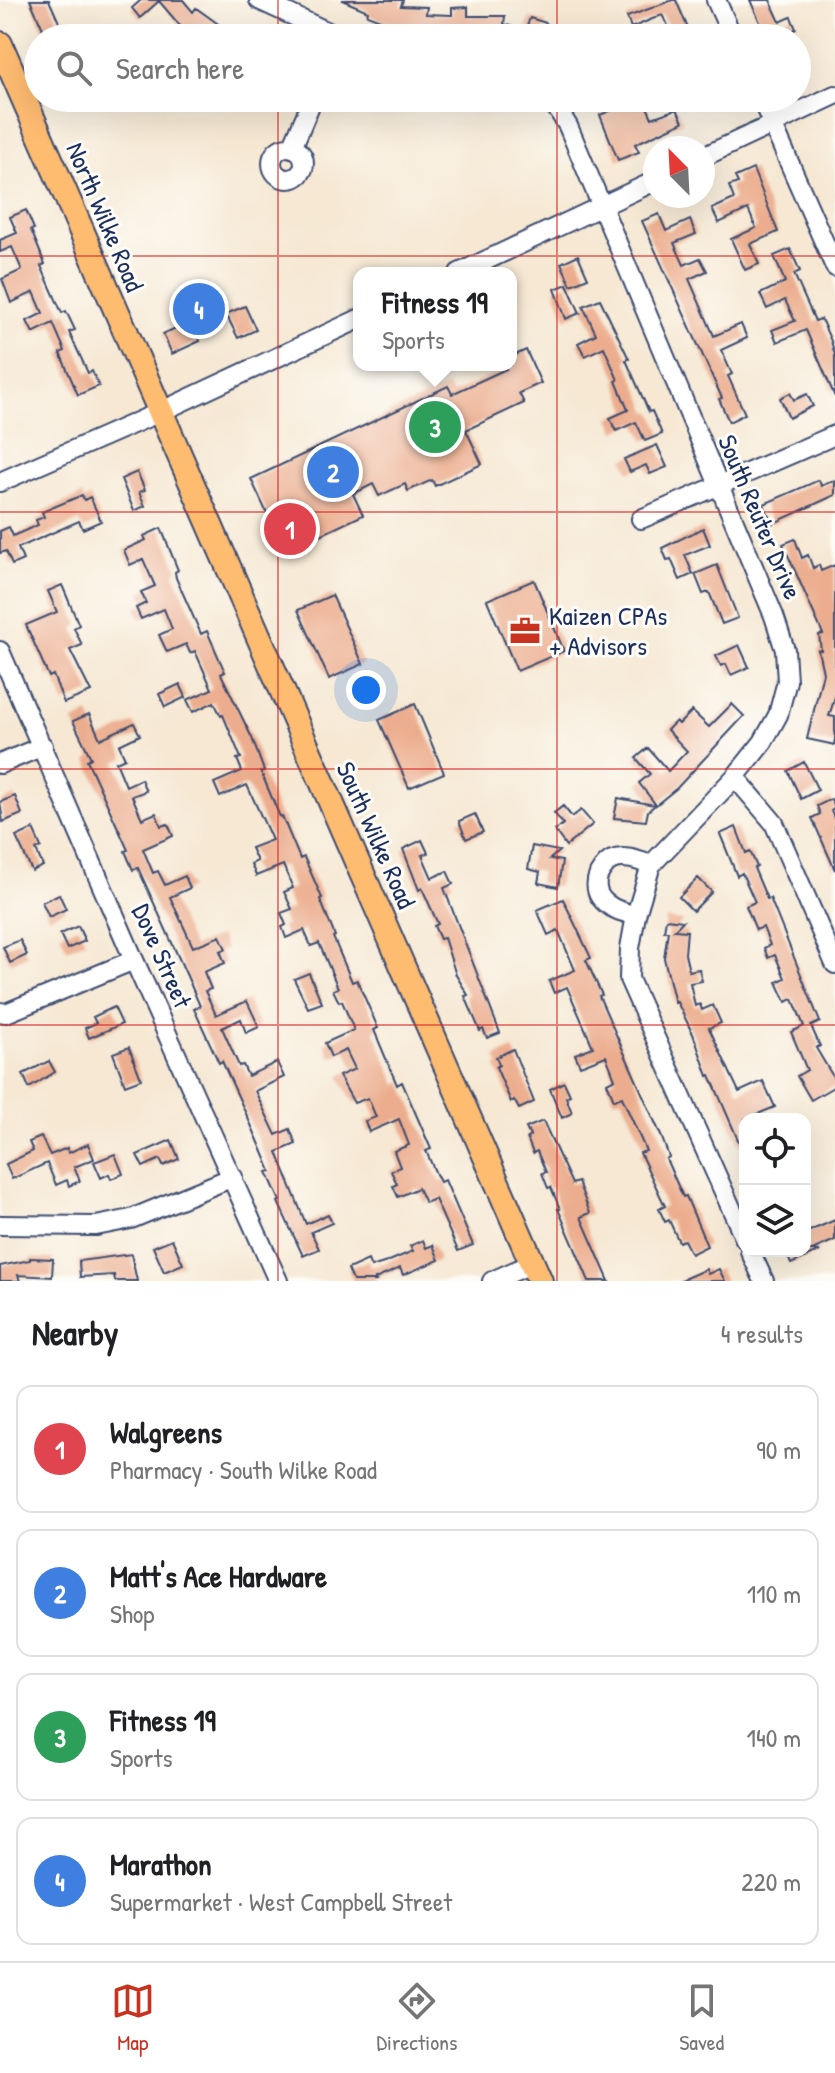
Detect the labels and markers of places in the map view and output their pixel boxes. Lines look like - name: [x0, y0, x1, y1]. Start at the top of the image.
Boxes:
- pin: 4: [173, 279, 225, 339]
- pin: 3: [409, 397, 461, 457]
- pin: 2: [307, 442, 359, 502]
- pin: 1: [264, 499, 316, 559]
- place label: Kaizen CPAs + Advisors: [549, 598, 667, 663]
- office icon: Kaizen CPAs + Advisors: [508, 614, 542, 648]

